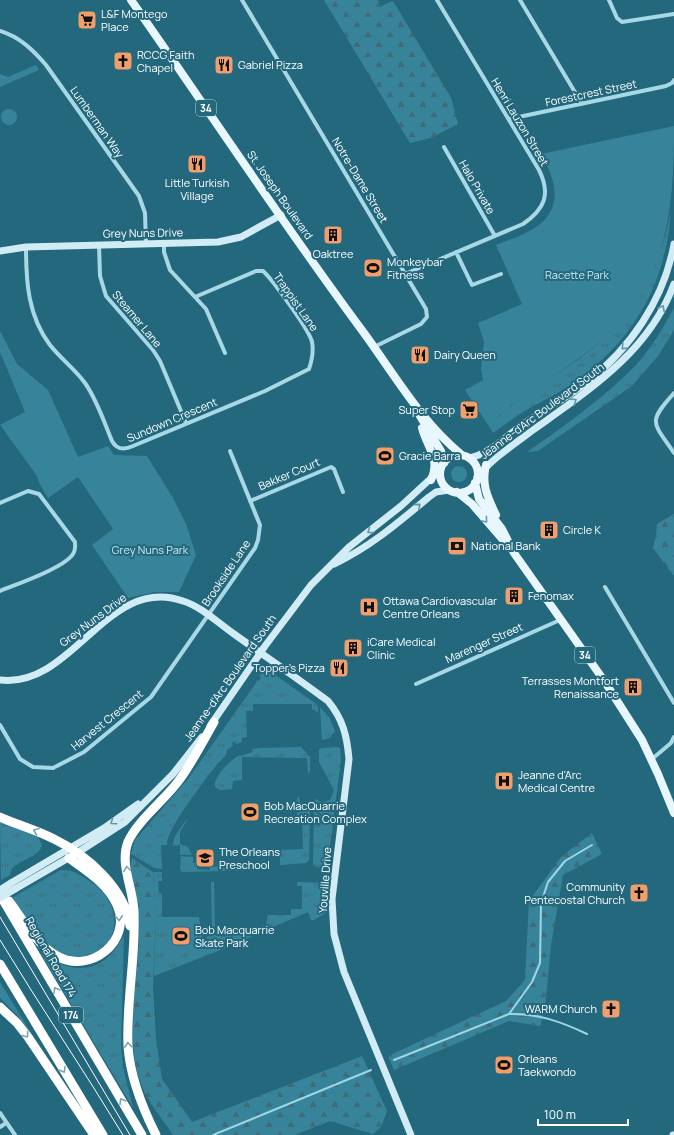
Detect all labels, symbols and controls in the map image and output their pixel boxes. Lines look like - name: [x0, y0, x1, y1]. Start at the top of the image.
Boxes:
- place label: L&F Montego Place: [101, 6, 168, 34]
- supermarket icon: L&F Montego Place: [76, 9, 98, 31]
- place label: RCCG Faith Chapel: [137, 47, 194, 75]
- church icon: RCCG Faith Chapel: [112, 50, 134, 72]
- restaurant icon: Gabriel Pizza: [213, 54, 235, 76]
- place label: Gabriel Pizza: [238, 57, 303, 72]
- street label: Henri Lauzon Street: [488, 75, 553, 169]
- street label: Forestcrest Street: [544, 75, 638, 110]
- street label: Lumberman Way: [67, 83, 128, 161]
- road number: 34: [196, 100, 216, 116]
- street label: Notre-Dame Street: [329, 134, 392, 225]
- street label: St. Joseph Boulevard: [244, 147, 317, 242]
- restaurant icon: Little Turkish Village: [186, 153, 208, 175]
- street label: Halo Private: [456, 157, 499, 217]
- place label: Little Turkish Village: [165, 175, 229, 203]
- street label: Grey Nuns Drive: [103, 224, 184, 241]
- building icon: Oaktree: [322, 224, 344, 246]
- place label: Oaktree: [313, 246, 354, 261]
- place label: Monkeybar Fitness: [387, 254, 443, 282]
- sports icon: Monkeybar Fitness: [362, 257, 384, 279]
- park label: Racette Park: [545, 267, 610, 282]
- street label: Trappist Lane: [271, 269, 323, 335]
- street label: Steamer Lane: [109, 287, 166, 351]
- one-way arrow: [658, 304, 665, 312]
- one-way arrow: [621, 342, 629, 350]
- restaurant icon: Dairy Queen: [409, 344, 431, 366]
- place label: Dairy Queen: [434, 347, 496, 362]
- street label: Jeanne-d'Arc Boulevard South: [477, 359, 607, 462]
- street label: Sundown Crescent: [124, 394, 219, 445]
- one-way arrow: [569, 398, 576, 405]
- supermarket icon: Super Stop: [458, 399, 480, 421]
- place label: Super Stop: [399, 402, 455, 417]
- sports icon: Gracie Barra: [374, 445, 396, 467]
- place label: Gracie Barra: [399, 448, 460, 463]
- street label: Bakker Court: [256, 454, 322, 493]
- one-way arrow: [413, 504, 421, 511]
- one-way arrow: [480, 515, 487, 522]
- building icon: Circle K: [538, 519, 560, 541]
- place label: Circle K: [563, 522, 601, 537]
- one-way arrow: [368, 526, 375, 533]
- bank icon: National Bank: [446, 535, 468, 557]
- street label: Brookside Lane: [198, 536, 254, 609]
- place label: National Bank: [471, 538, 541, 553]
- park label: Grey Nuns Park: [112, 542, 189, 557]
- building icon: Fenomax: [503, 585, 525, 607]
- place label: Fenomax: [528, 588, 574, 603]
- street label: Grey Nuns Drive: [56, 589, 130, 650]
- place label: Ottawa Cardiovascular Centre Orleans: [383, 593, 497, 621]
- hospital icon: Ottawa Cardiovascular Centre Orleans: [358, 596, 380, 618]
- street label: Jeanne-d'Arc Boulevard South: [180, 611, 279, 744]
- street label: Marenger Street: [443, 619, 525, 666]
- place label: iCare Medical Clinic: [367, 634, 436, 662]
- building icon: iCare Medical Clinic: [342, 637, 364, 659]
- road number: 34: [575, 647, 595, 663]
- restaurant icon: Topper's Pizza: [328, 657, 350, 679]
- place label: Topper's Pizza: [253, 660, 325, 675]
- place label: Terrasses Montfort Renaissance: [522, 673, 620, 701]
- building icon: Terrasses Montfort Renaissance: [622, 676, 644, 698]
- street label: Harvest Crescent: [67, 686, 146, 753]
- place label: Jeanne d'Arc Medical Centre: [518, 767, 596, 795]
- hospital icon: Jeanne d'Arc Medical Centre: [493, 770, 515, 792]
- place label: Bob MacQuarrie Recreation Complex: [264, 798, 367, 826]
- sports icon: Bob MacQuarrie Recreation Complex: [239, 801, 261, 823]
- one-way arrow: [110, 817, 117, 825]
- one-way arrow: [32, 828, 40, 836]
- place label: The Orleans Preschool: [219, 844, 280, 872]
- street label: Youville Drive: [315, 846, 334, 913]
- school or university icon: The Orleans Preschool: [194, 847, 216, 869]
- one-way arrow: [123, 866, 132, 872]
- place label: Community Pentecostal Church: [524, 879, 625, 907]
- church icon: Community Pentecostal Church: [628, 882, 650, 904]
- street label: Regional Road 174: [22, 914, 81, 1000]
- one-way arrow: [115, 915, 124, 921]
- place label: Bob Macquarrie Skate Park: [195, 922, 275, 950]
- sports icon: Bob Macquarrie Skate Park: [170, 925, 192, 947]
- one-way arrow: [53, 987, 60, 994]
- church icon: WARM Church: [600, 998, 622, 1020]
- place label: WARM Church: [525, 1001, 597, 1016]
- road number: 174: [59, 1007, 83, 1023]
- one-way arrow: [21, 1031, 28, 1038]
- one-way arrow: [124, 1042, 133, 1048]
- place label: Orleans Taekwondo: [518, 1051, 577, 1079]
- sports icon: Orleans Taekwondo: [493, 1054, 515, 1076]
- one-way arrow: [58, 1066, 66, 1073]
- one-way arrow: [119, 1098, 126, 1106]
- scale bar: [538, 1101, 628, 1127]
- text: 100 m: [544, 1106, 576, 1123]

